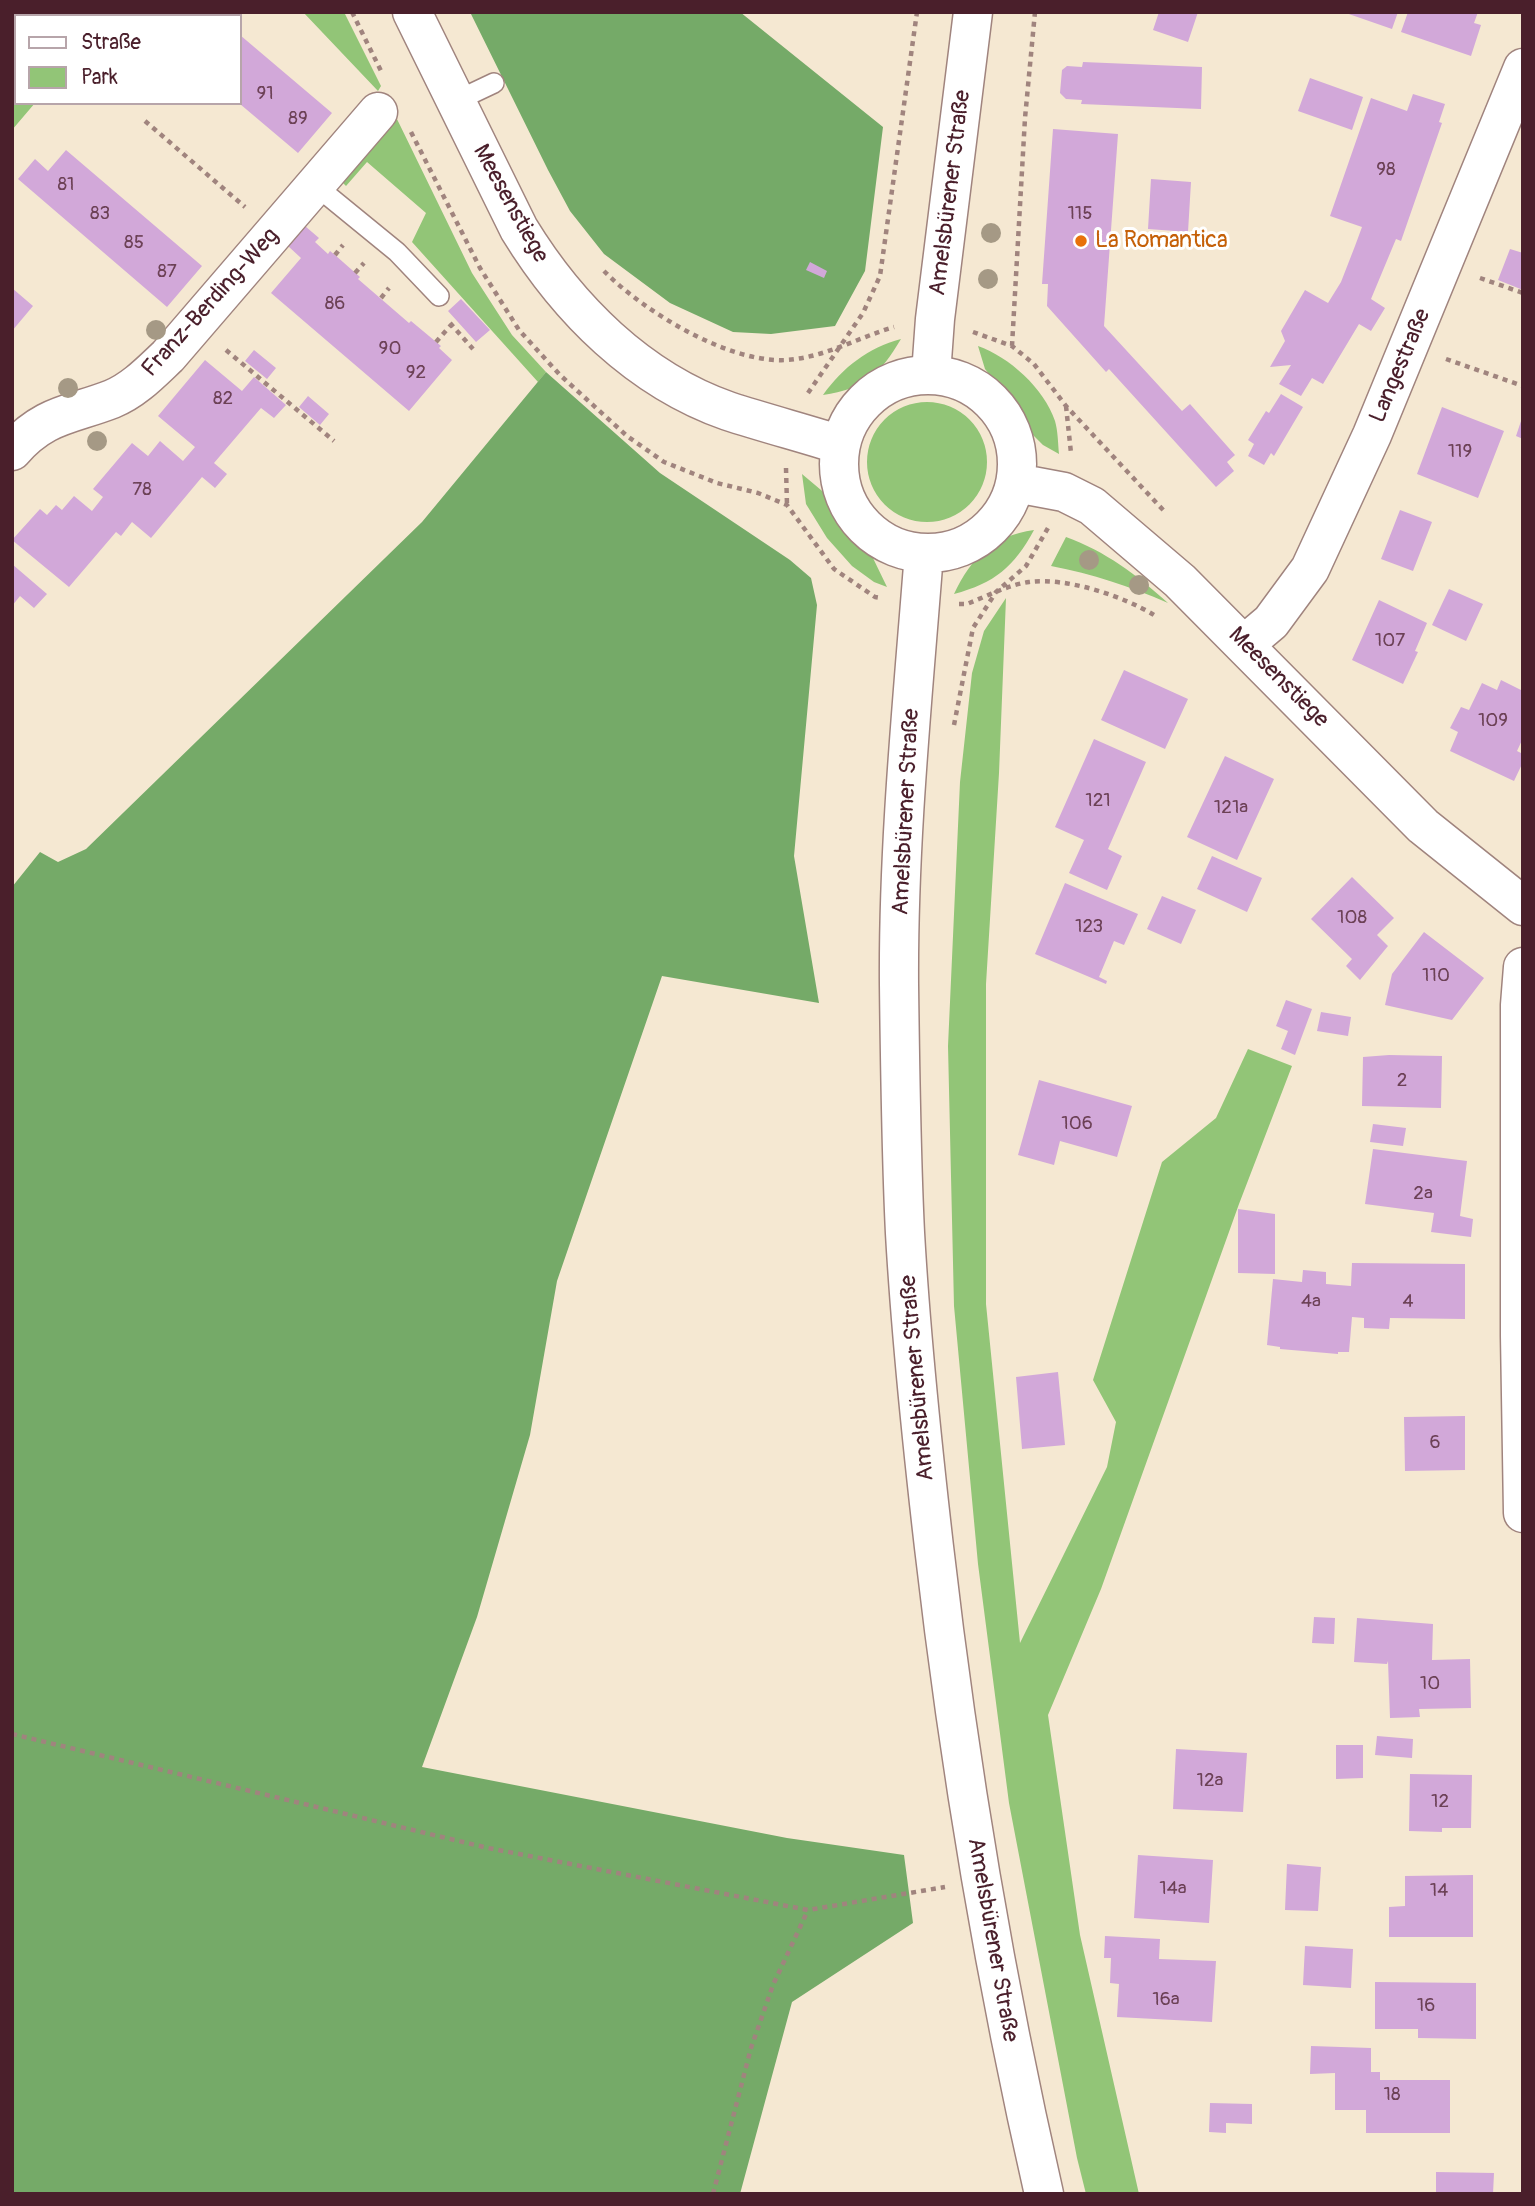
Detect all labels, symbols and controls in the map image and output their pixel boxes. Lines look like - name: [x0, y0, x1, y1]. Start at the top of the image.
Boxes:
- legend: [14, 14, 242, 105]
- text: Straße: [81, 29, 141, 56]
- text: Park: [81, 64, 118, 91]
- house number: 91: [256, 83, 274, 105]
- street label: Amelsbürener Straße: [925, 89, 977, 297]
- house number: 89: [288, 108, 308, 130]
- street label: Meesenstiege: [466, 140, 554, 268]
- house number: 98: [1376, 159, 1396, 181]
- house number: 81: [57, 174, 75, 196]
- house number: 83: [90, 203, 110, 225]
- house number: 115: [1067, 203, 1093, 225]
- street label: Franz-Berding-Weg: [137, 223, 285, 383]
- place label: La Romantica: [1095, 227, 1228, 255]
- house number: 85: [124, 232, 144, 254]
- marker: La Romantica: [1073, 233, 1089, 249]
- house number: 87: [157, 261, 177, 283]
- house number: 86: [325, 293, 345, 315]
- street label: Langestraße: [1365, 305, 1437, 427]
- house number: 90: [379, 338, 401, 360]
- house number: 92: [406, 362, 426, 384]
- house number: 82: [213, 388, 233, 410]
- house number: 119: [1448, 441, 1472, 463]
- house number: 78: [132, 479, 152, 501]
- street label: Meesenstiege: [1222, 622, 1334, 734]
- house number: 107: [1375, 630, 1405, 652]
- street label: Amelsbürener Straße: [888, 708, 926, 916]
- house number: 109: [1478, 710, 1508, 732]
- house number: 121: [1085, 790, 1111, 812]
- house number: 121a: [1214, 797, 1248, 819]
- house number: 108: [1337, 907, 1367, 929]
- house number: 123: [1075, 916, 1103, 938]
- house number: 110: [1422, 965, 1450, 987]
- house number: 2: [1397, 1070, 1407, 1092]
- house number: 106: [1061, 1113, 1093, 1135]
- house number: 2a: [1413, 1183, 1433, 1205]
- street label: Amelsbürener Straße: [895, 1274, 941, 1482]
- house number: 4a: [1301, 1291, 1321, 1313]
- house number: 4: [1402, 1291, 1414, 1313]
- house number: 6: [1429, 1432, 1441, 1454]
- house number: 10: [1420, 1673, 1440, 1695]
- house number: 12a: [1197, 1770, 1223, 1792]
- house number: 12: [1431, 1791, 1449, 1813]
- street label: Amelsbürener Straße: [960, 1836, 1024, 2044]
- house number: 14a: [1159, 1878, 1187, 1900]
- house number: 14: [1430, 1880, 1448, 1902]
- house number: 16a: [1152, 1989, 1180, 2011]
- house number: 16: [1417, 1995, 1435, 2017]
- house number: 18: [1383, 2084, 1401, 2106]

